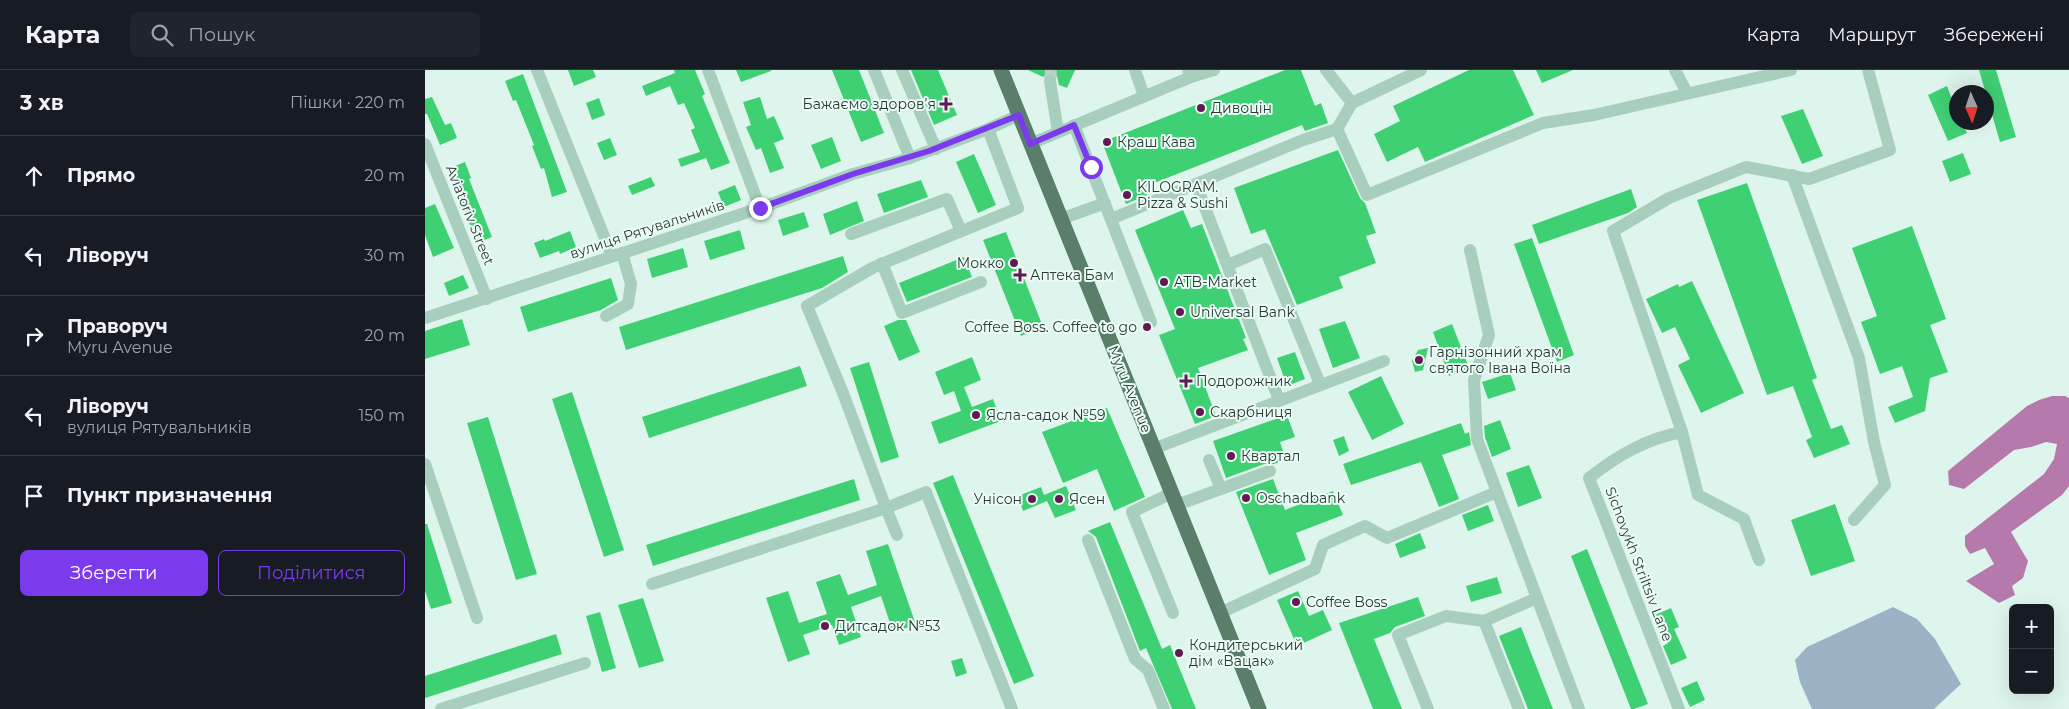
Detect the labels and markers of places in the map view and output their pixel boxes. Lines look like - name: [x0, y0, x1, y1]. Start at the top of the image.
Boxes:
- place label: Бажаємо здоров’я: [802, 95, 936, 113]
- marker: Бажаємо здоров’я: [940, 98, 952, 110]
- place label: Дивоцін: [1211, 99, 1272, 117]
- marker: Дивоцін: [1195, 102, 1207, 114]
- place label: Краш Кава: [1117, 133, 1196, 151]
- marker: Краш Кава: [1101, 136, 1113, 148]
- place label: KILOGRAM. Pizza & Sushi: [1137, 178, 1228, 212]
- marker: KILOGRAM. Pizza & Sushi: [1121, 189, 1133, 201]
- place label: Мокко: [957, 254, 1004, 272]
- marker: Мокко: [1008, 257, 1020, 269]
- place label: Аптека Бам: [1030, 266, 1114, 284]
- marker: Аптека Бам: [1014, 269, 1026, 281]
- place label: ATB-Market: [1174, 273, 1257, 291]
- marker: ATB-Market: [1158, 276, 1170, 288]
- place label: Universal Bank: [1190, 303, 1296, 321]
- marker: Universal Bank: [1174, 306, 1186, 318]
- place label: Coffee Boss. Coffee to go: [964, 318, 1137, 336]
- marker: Coffee Boss. Coffee to go: [1141, 321, 1153, 333]
- place label: Гарнізонний храм святого Івана Воїна: [1429, 343, 1571, 377]
- marker: Гарнізонний храм святого Івана Воїна: [1413, 354, 1425, 366]
- place label: Подорожник: [1196, 372, 1291, 390]
- marker: Подорожник: [1180, 375, 1192, 387]
- place label: Скарбниця: [1210, 403, 1292, 421]
- place label: Ясла-садок №59: [986, 406, 1106, 424]
- marker: Скарбниця: [1194, 406, 1206, 418]
- marker: Ясла-садок №59: [970, 409, 982, 421]
- place label: Квартал: [1241, 447, 1300, 465]
- marker: Квартал: [1225, 450, 1237, 462]
- place label: Oschadbank: [1256, 489, 1346, 507]
- place label: Унісон: [974, 490, 1022, 508]
- place label: Ясен: [1069, 490, 1105, 508]
- marker: Oschadbank: [1240, 492, 1252, 504]
- marker: Унісон: [1026, 493, 1038, 505]
- marker: Ясен: [1053, 493, 1065, 505]
- place label: Coffee Boss: [1306, 593, 1388, 611]
- marker: Coffee Boss: [1290, 596, 1302, 608]
- place label: Дитсадок №53: [835, 617, 941, 635]
- marker: Дитсадок №53: [819, 620, 831, 632]
- place label: Кондитерський дім «Вацак»: [1189, 636, 1303, 670]
- marker: Кондитерський дім «Вацак»: [1173, 647, 1185, 659]

